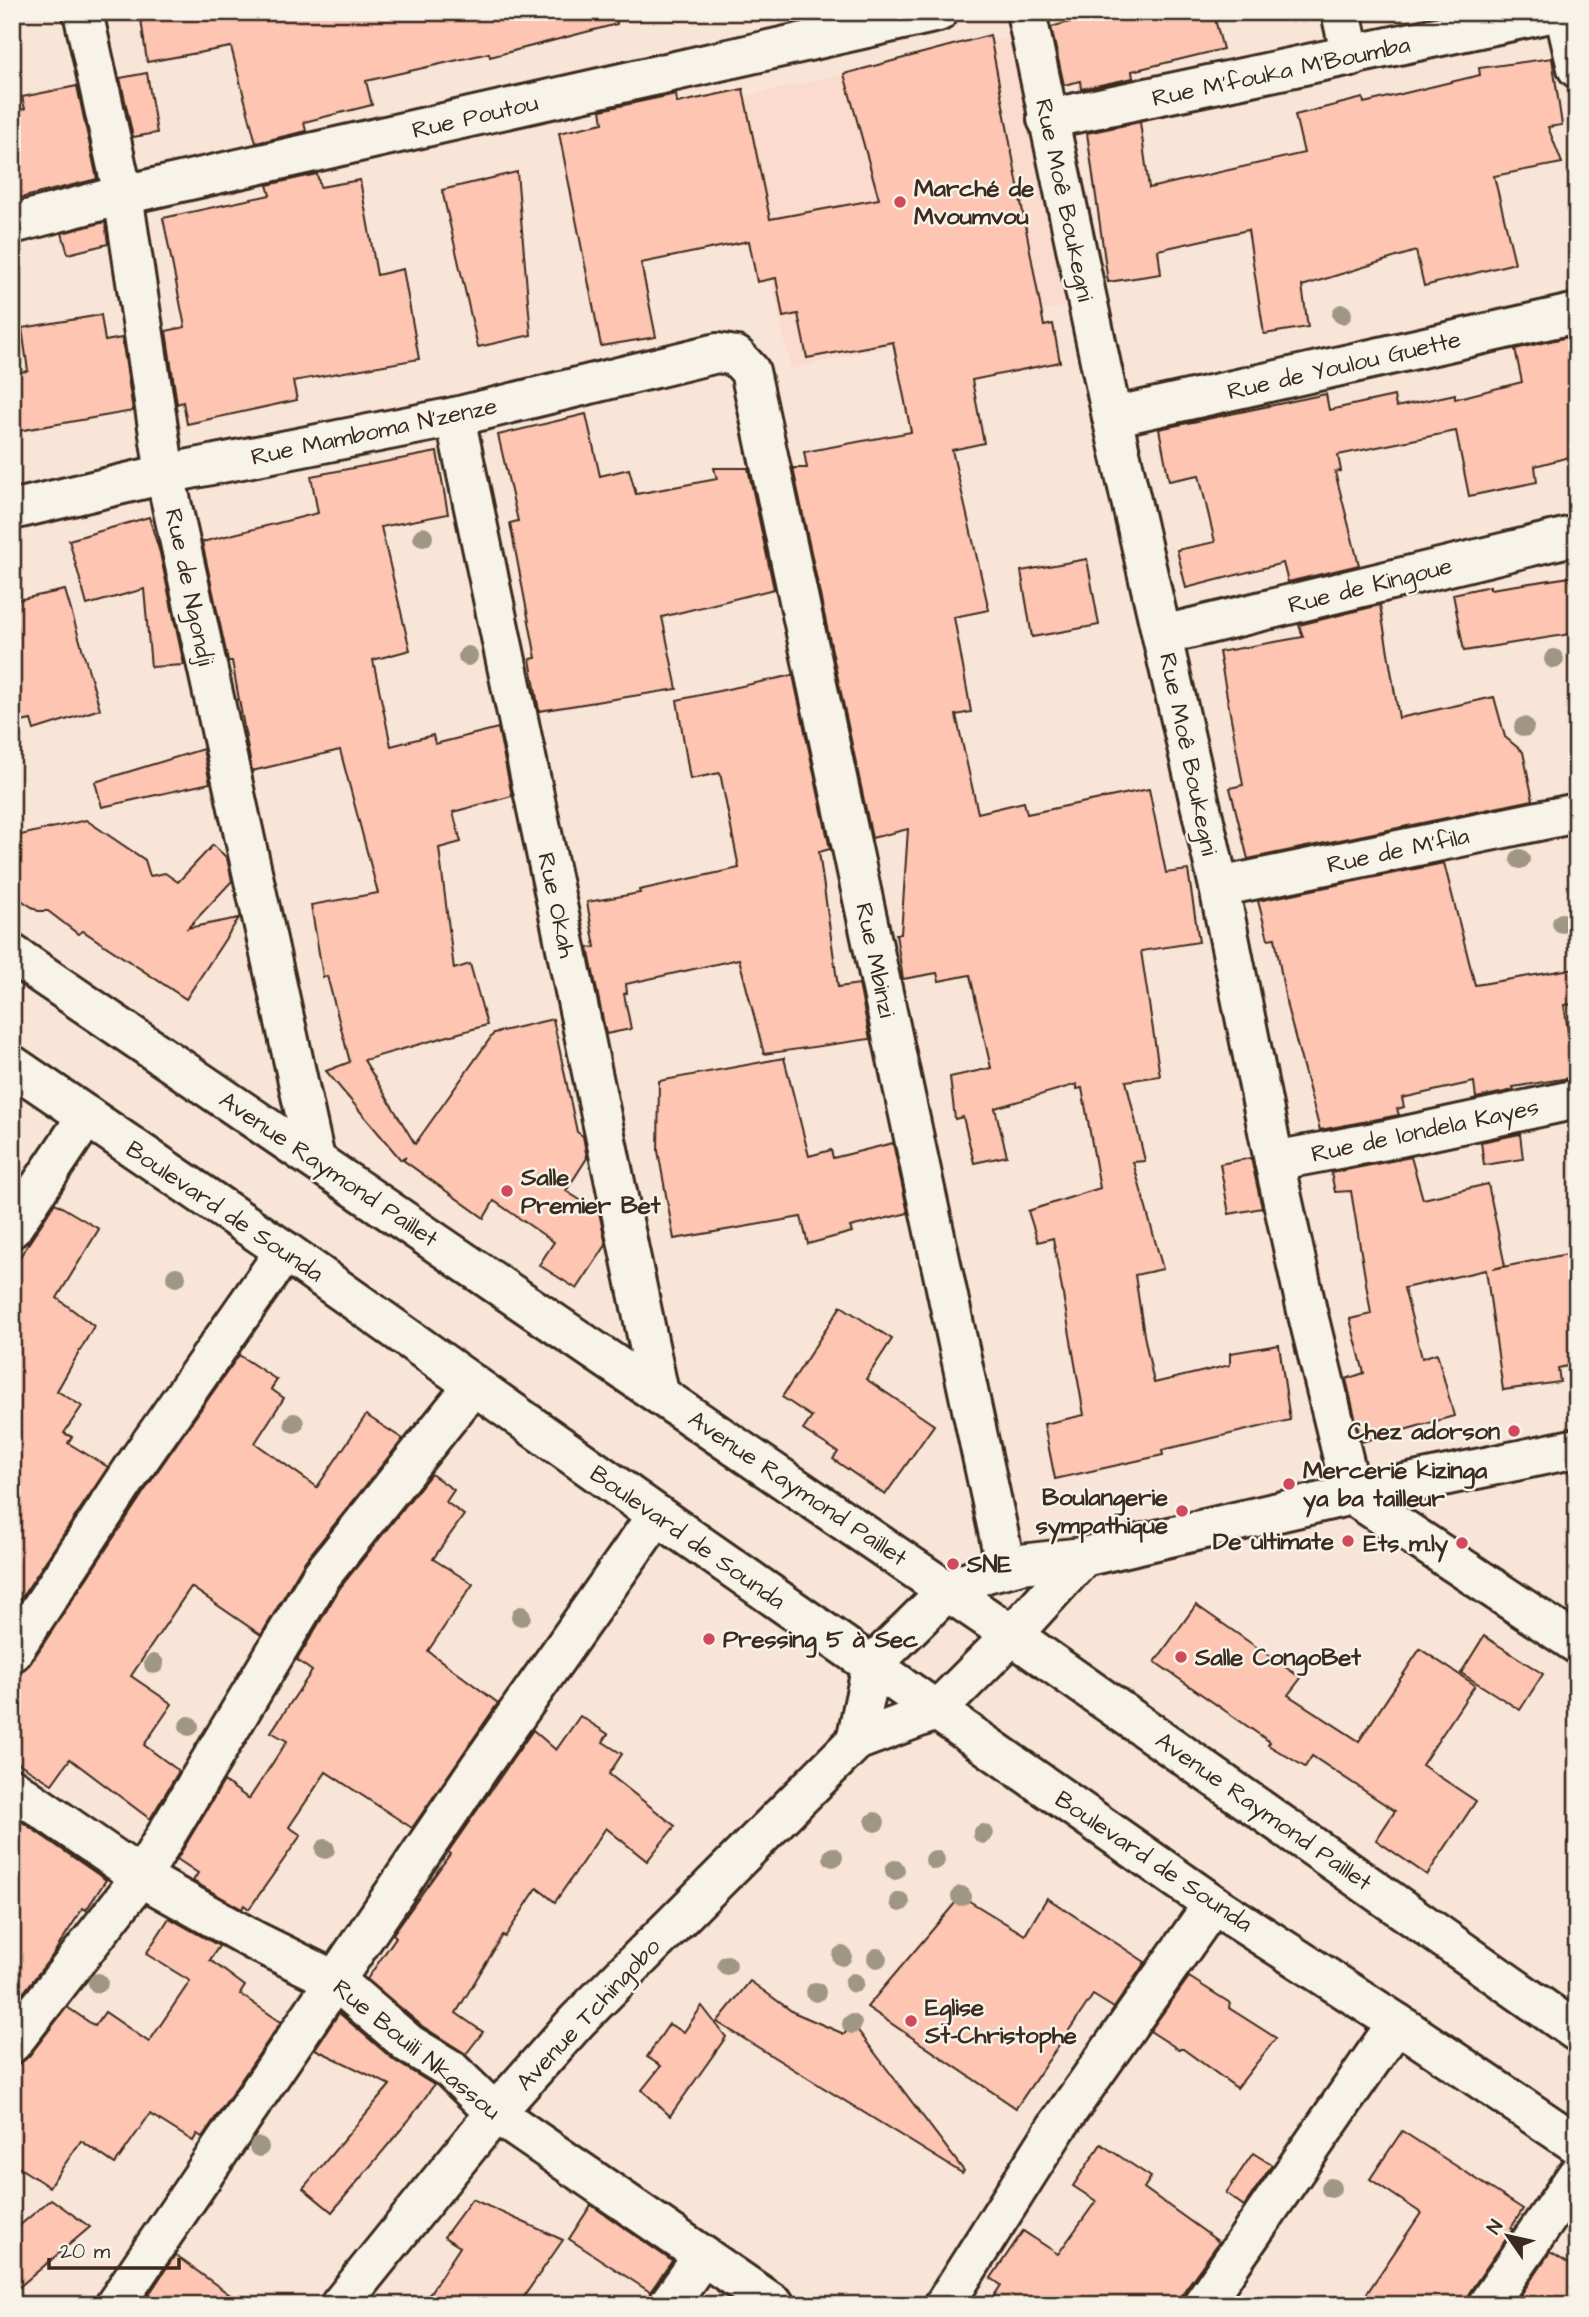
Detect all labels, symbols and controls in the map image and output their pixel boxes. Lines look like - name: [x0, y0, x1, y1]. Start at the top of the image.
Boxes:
- street label: Rue M'fouka M'Boumba: [1149, 28, 1413, 116]
- street label: Rue Poutou: [409, 86, 542, 148]
- street label: Rue Moê Boukegni: [1025, 96, 1102, 305]
- place label: Marché de Mvoumvou: [914, 172, 1034, 234]
- marker: Marché de Mvoumvou: [892, 194, 908, 210]
- street label: Rue de Youlou Guette: [1224, 323, 1464, 409]
- street label: Rue Mamboma N'zenze: [248, 389, 500, 475]
- street label: Rue de Ngondji: [155, 505, 222, 670]
- street label: Rue de Kingoue: [1285, 549, 1456, 624]
- street label: Rue Moê Boukegni: [1149, 650, 1226, 859]
- street label: Rue de M'fila: [1324, 819, 1472, 883]
- street label: Rue Okah: [528, 849, 584, 961]
- street label: Rue Mbinzi: [846, 900, 904, 1021]
- street label: Avenue Raymond Paillet: [212, 1084, 445, 1257]
- street label: Rue de londela Kayes: [1308, 1090, 1542, 1173]
- street label: Boulevard de Sounda: [119, 1133, 330, 1291]
- place label: Salle Premier Bet: [520, 1161, 661, 1223]
- marker: Salle Premier Bet: [499, 1183, 515, 1199]
- street label: Avenue Raymond Paillet: [681, 1403, 914, 1576]
- place label: Chez adorson: [1348, 1415, 1500, 1449]
- marker: Chez adorson: [1506, 1423, 1522, 1439]
- place label: Mercerie kizinga ya ba tailleur: [1303, 1454, 1488, 1518]
- street label: Boulevard de Sounda: [583, 1457, 792, 1618]
- marker: Mercerie kizinga ya ba tailleur: [1281, 1476, 1297, 1492]
- place label: Boulangerie sympathique: [1036, 1481, 1168, 1545]
- marker: Boulangerie sympathique: [1174, 1503, 1190, 1519]
- place label: De ultimate: [1213, 1525, 1334, 1559]
- place label: Ets m.ly: [1363, 1527, 1449, 1563]
- marker: De ultimate: [1340, 1533, 1356, 1549]
- marker: Ets m.ly: [1454, 1535, 1470, 1551]
- place label: SNE: [966, 1548, 1012, 1582]
- marker: SNE: [945, 1556, 961, 1572]
- place label: Pressing 5 à Sec: [723, 1623, 918, 1658]
- marker: Pressing 5 à Sec: [701, 1631, 717, 1647]
- place label: Salle CongoBet: [1194, 1641, 1361, 1676]
- marker: Salle CongoBet: [1173, 1649, 1189, 1665]
- street label: Avenue Raymond Paillet: [1148, 1724, 1379, 1901]
- street label: Boulevard de Sounda: [1048, 1783, 1259, 1941]
- street label: Avenue Tchingobo: [509, 1930, 670, 2099]
- street label: Rue Bouili Nkassou: [325, 1971, 508, 2128]
- place label: Eglise St-Christophe: [924, 1991, 1077, 2053]
- marker: Eglise St-Christophe: [903, 2013, 919, 2029]
- north arrow: [1474, 2202, 1544, 2272]
- text: N: [1481, 2215, 1510, 2240]
- scale bar: [49, 2226, 178, 2270]
- text: 20 m: [60, 2237, 111, 2266]

